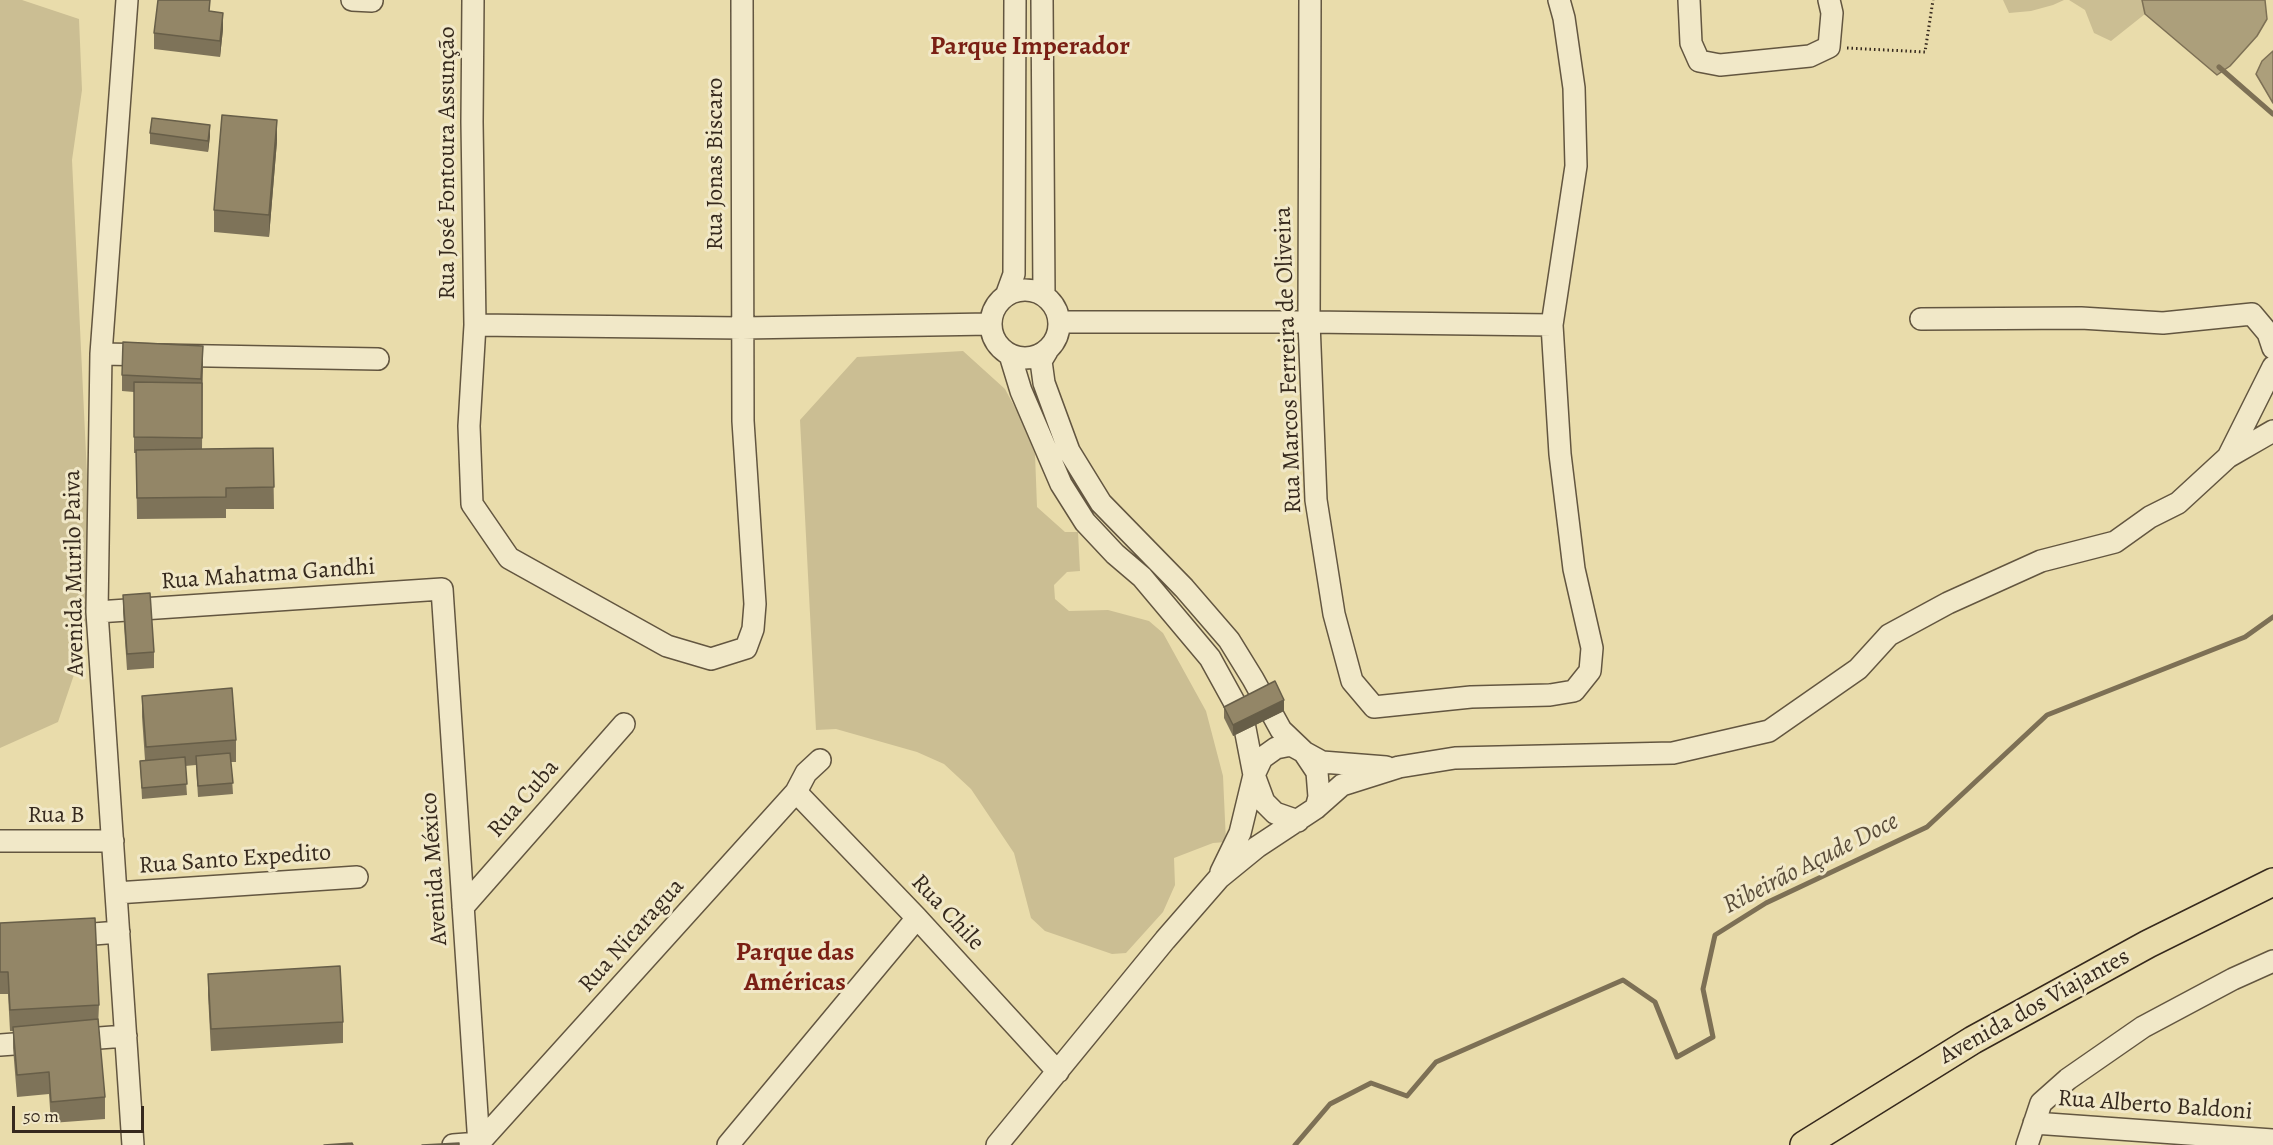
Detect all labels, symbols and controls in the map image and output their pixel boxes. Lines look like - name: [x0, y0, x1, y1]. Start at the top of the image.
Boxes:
- street label: Rua José Fontoura Assunção: [434, 26, 462, 300]
- district label: Parque Imperador: [930, 32, 1130, 64]
- street label: Rua Jonas Biscaro: [702, 78, 730, 250]
- street label: Rua Marcos Ferreira de Oliveira: [1269, 206, 1309, 514]
- street label: Avenida Murilo Paiva: [59, 469, 91, 677]
- street label: Rua Mahatma Gandhi: [160, 553, 376, 597]
- street label: Rua Cuba: [482, 754, 566, 844]
- street label: Avenida México: [415, 791, 455, 947]
- street label: Rua B: [27, 802, 85, 830]
- water label: Ribeirão Açude Doce: [1718, 806, 1904, 922]
- street label: Rua Santo Expedito: [138, 839, 332, 881]
- street label: Rua Chile: [904, 869, 990, 957]
- street label: Rua Nicaragua: [573, 873, 691, 999]
- district label: Parque das Américas: [736, 938, 854, 1000]
- street label: Avenida dos Viajantes: [1935, 943, 2135, 1071]
- street label: Rua Alberto Baldoni: [2057, 1085, 2253, 1127]
- scale bar: [15, 1094, 147, 1132]
- text: 50 m: [23, 1104, 59, 1128]

